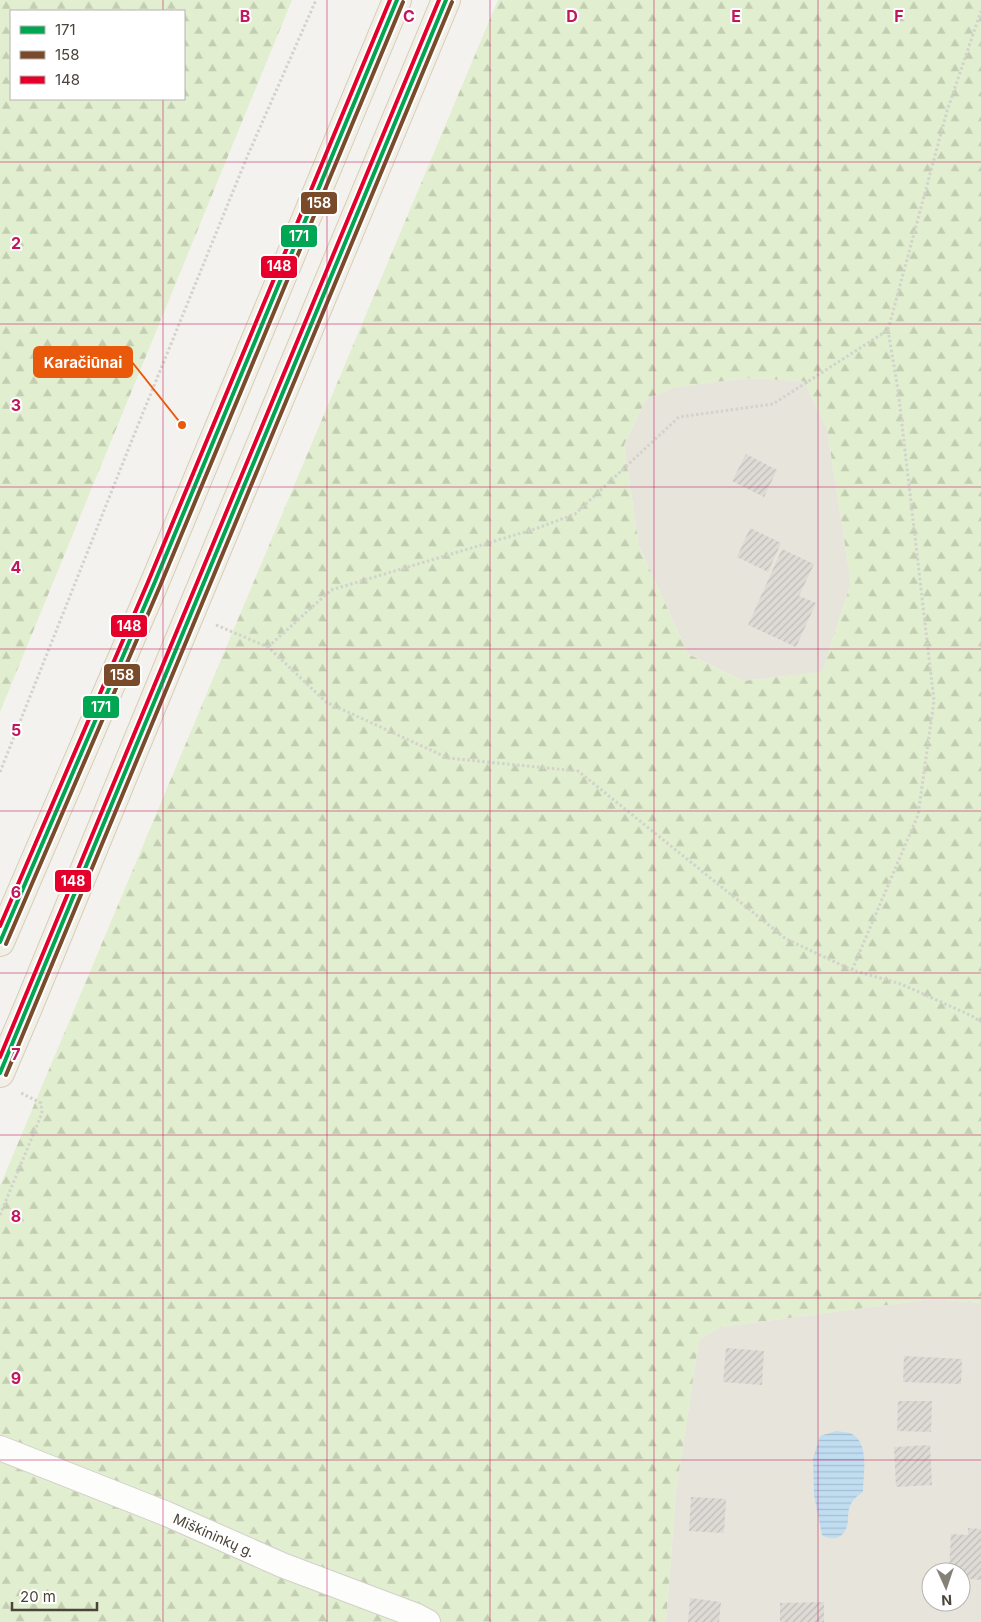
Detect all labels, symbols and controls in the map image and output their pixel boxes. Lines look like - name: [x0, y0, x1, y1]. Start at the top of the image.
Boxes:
- text: B: [240, 6, 250, 26]
- text: C: [403, 6, 415, 26]
- text: D: [566, 6, 578, 26]
- text: E: [731, 6, 741, 26]
- text: F: [894, 6, 904, 26]
- legend: [10, 10, 185, 100]
- text: 171: [55, 20, 76, 39]
- text: 158: [55, 45, 80, 64]
- text: 148: [55, 70, 80, 89]
- line badge: 158: [300, 191, 338, 215]
- text: 158: [307, 194, 331, 211]
- line badge: 171: [280, 224, 318, 248]
- text: 171: [289, 227, 309, 244]
- text: 2: [11, 233, 21, 253]
- line badge: 148: [260, 255, 298, 279]
- text: 148: [267, 257, 291, 274]
- callout: Karačiūnai: [34, 347, 132, 377]
- text: Karačiūnai: [44, 353, 122, 372]
- text: 3: [11, 395, 21, 415]
- text: 4: [11, 557, 22, 577]
- line badge: 148: [110, 614, 148, 638]
- text: 148: [117, 617, 141, 634]
- line badge: 158: [103, 663, 141, 687]
- text: 158: [110, 666, 134, 683]
- line badge: 171: [82, 695, 120, 719]
- text: 171: [91, 698, 111, 715]
- text: 5: [11, 720, 21, 740]
- line badge: 148: [54, 869, 92, 893]
- text: 148: [61, 872, 85, 889]
- text: 6: [11, 882, 21, 902]
- text: 7: [11, 1044, 21, 1064]
- text: 8: [11, 1206, 21, 1226]
- text: 9: [11, 1368, 21, 1388]
- street label: Miškininkų g.: [171, 1510, 257, 1560]
- north arrow: [921, 1562, 971, 1612]
- scale bar: [12, 1580, 98, 1612]
- text: 20 m: [20, 1587, 56, 1606]
- text: N: [941, 1592, 952, 1609]

